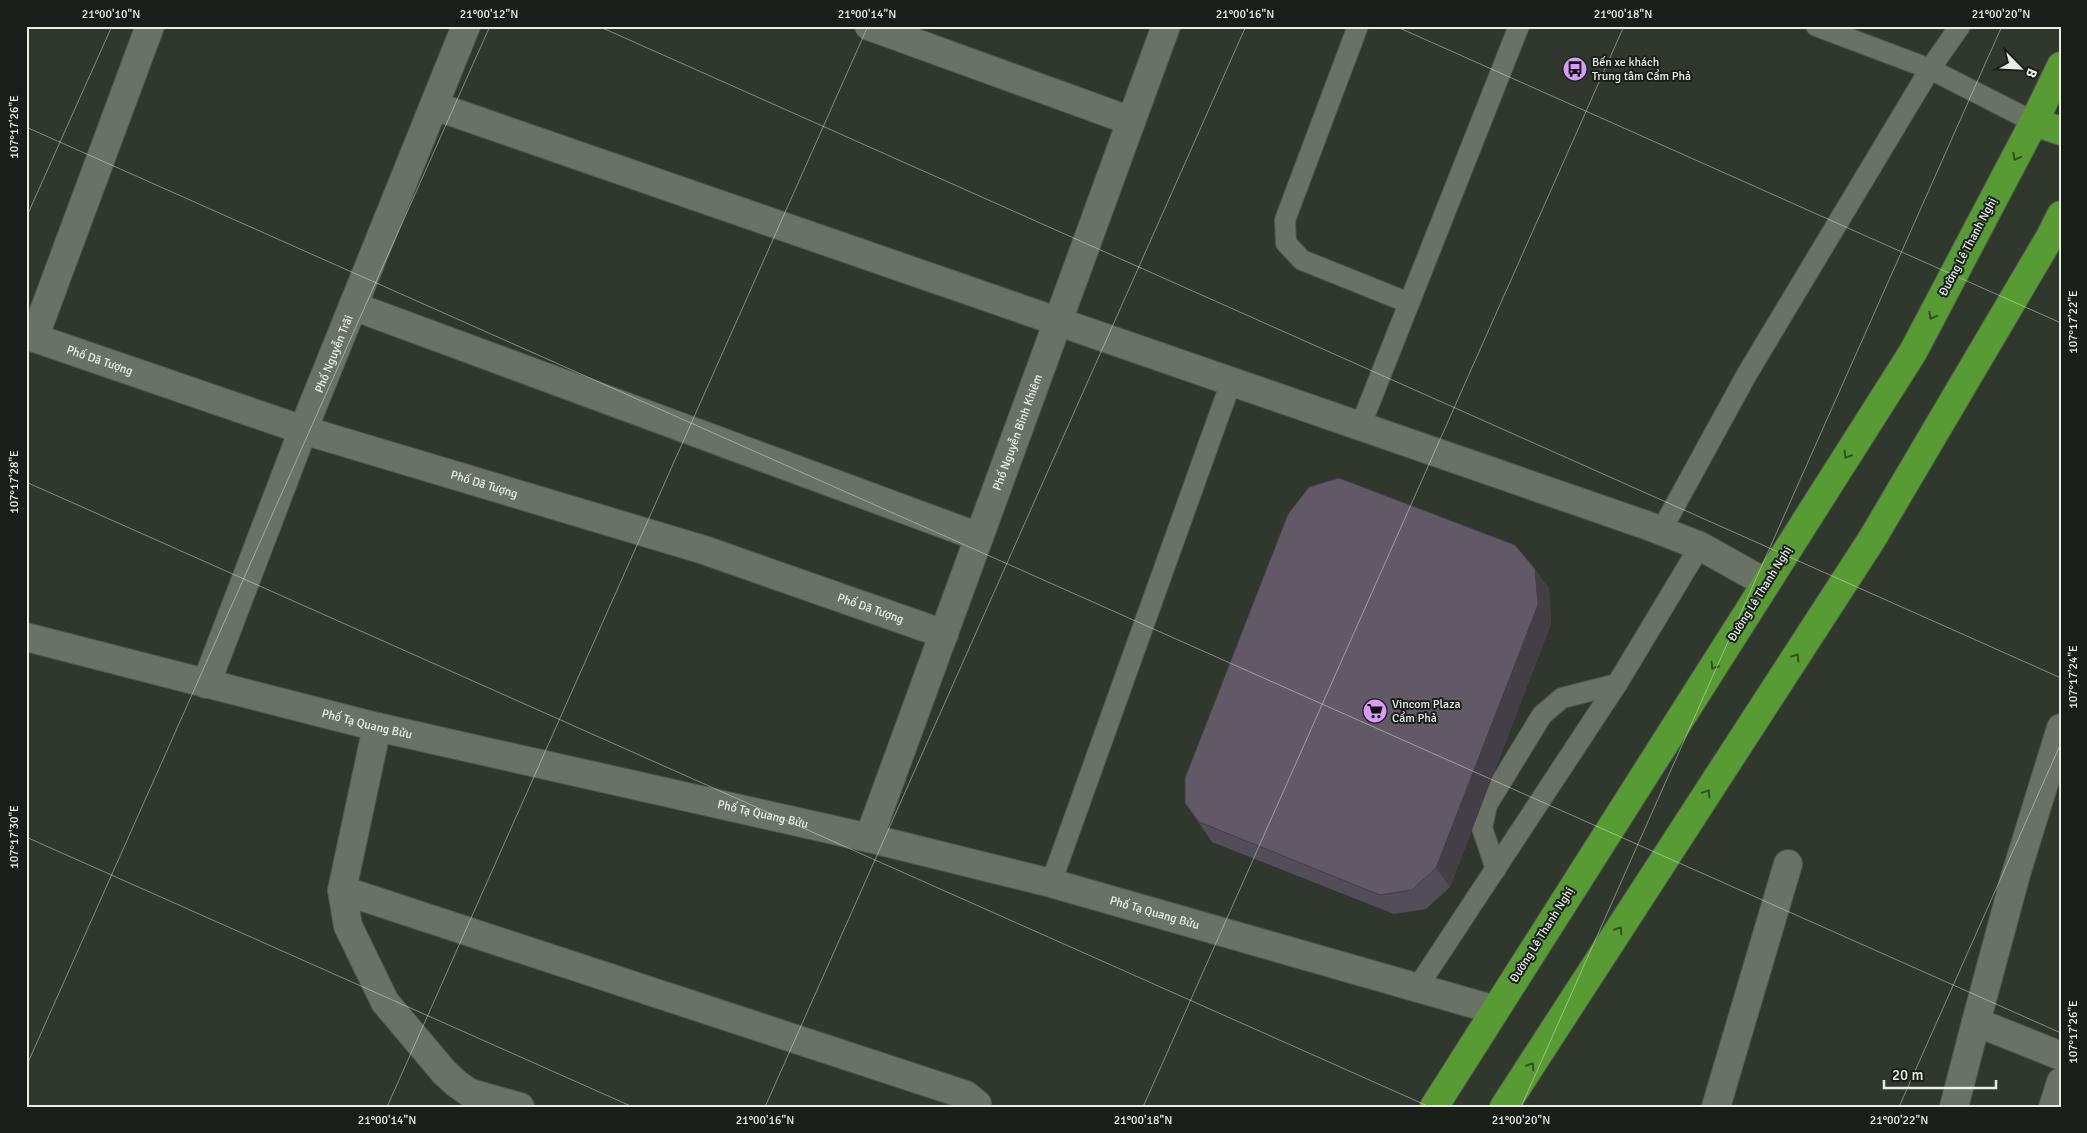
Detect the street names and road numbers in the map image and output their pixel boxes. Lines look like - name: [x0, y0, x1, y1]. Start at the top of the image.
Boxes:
- street label: Đường Lê Thanh Nghị: [1936, 195, 2000, 299]
- street label: Phố Nguyễn Trãi: [311, 313, 356, 395]
- street label: Phố Dã Tượng: [65, 342, 135, 379]
- street label: Phố Nguyễn Bỉnh Khiêm: [989, 372, 1046, 493]
- street label: Phố Dã Tượng: [449, 467, 520, 501]
- street label: Đường Lê Thanh Nghị: [1725, 544, 1795, 644]
- street label: Phố Dã Tượng: [835, 590, 906, 627]
- street label: Phố Tạ Quang Bửu: [320, 706, 414, 742]
- street label: Phố Tạ Quang Bửu: [716, 797, 810, 832]
- street label: Đường Lê Thanh Nghị: [1507, 885, 1577, 985]
- street label: Phố Tạ Quang Bửu: [1108, 893, 1201, 933]

